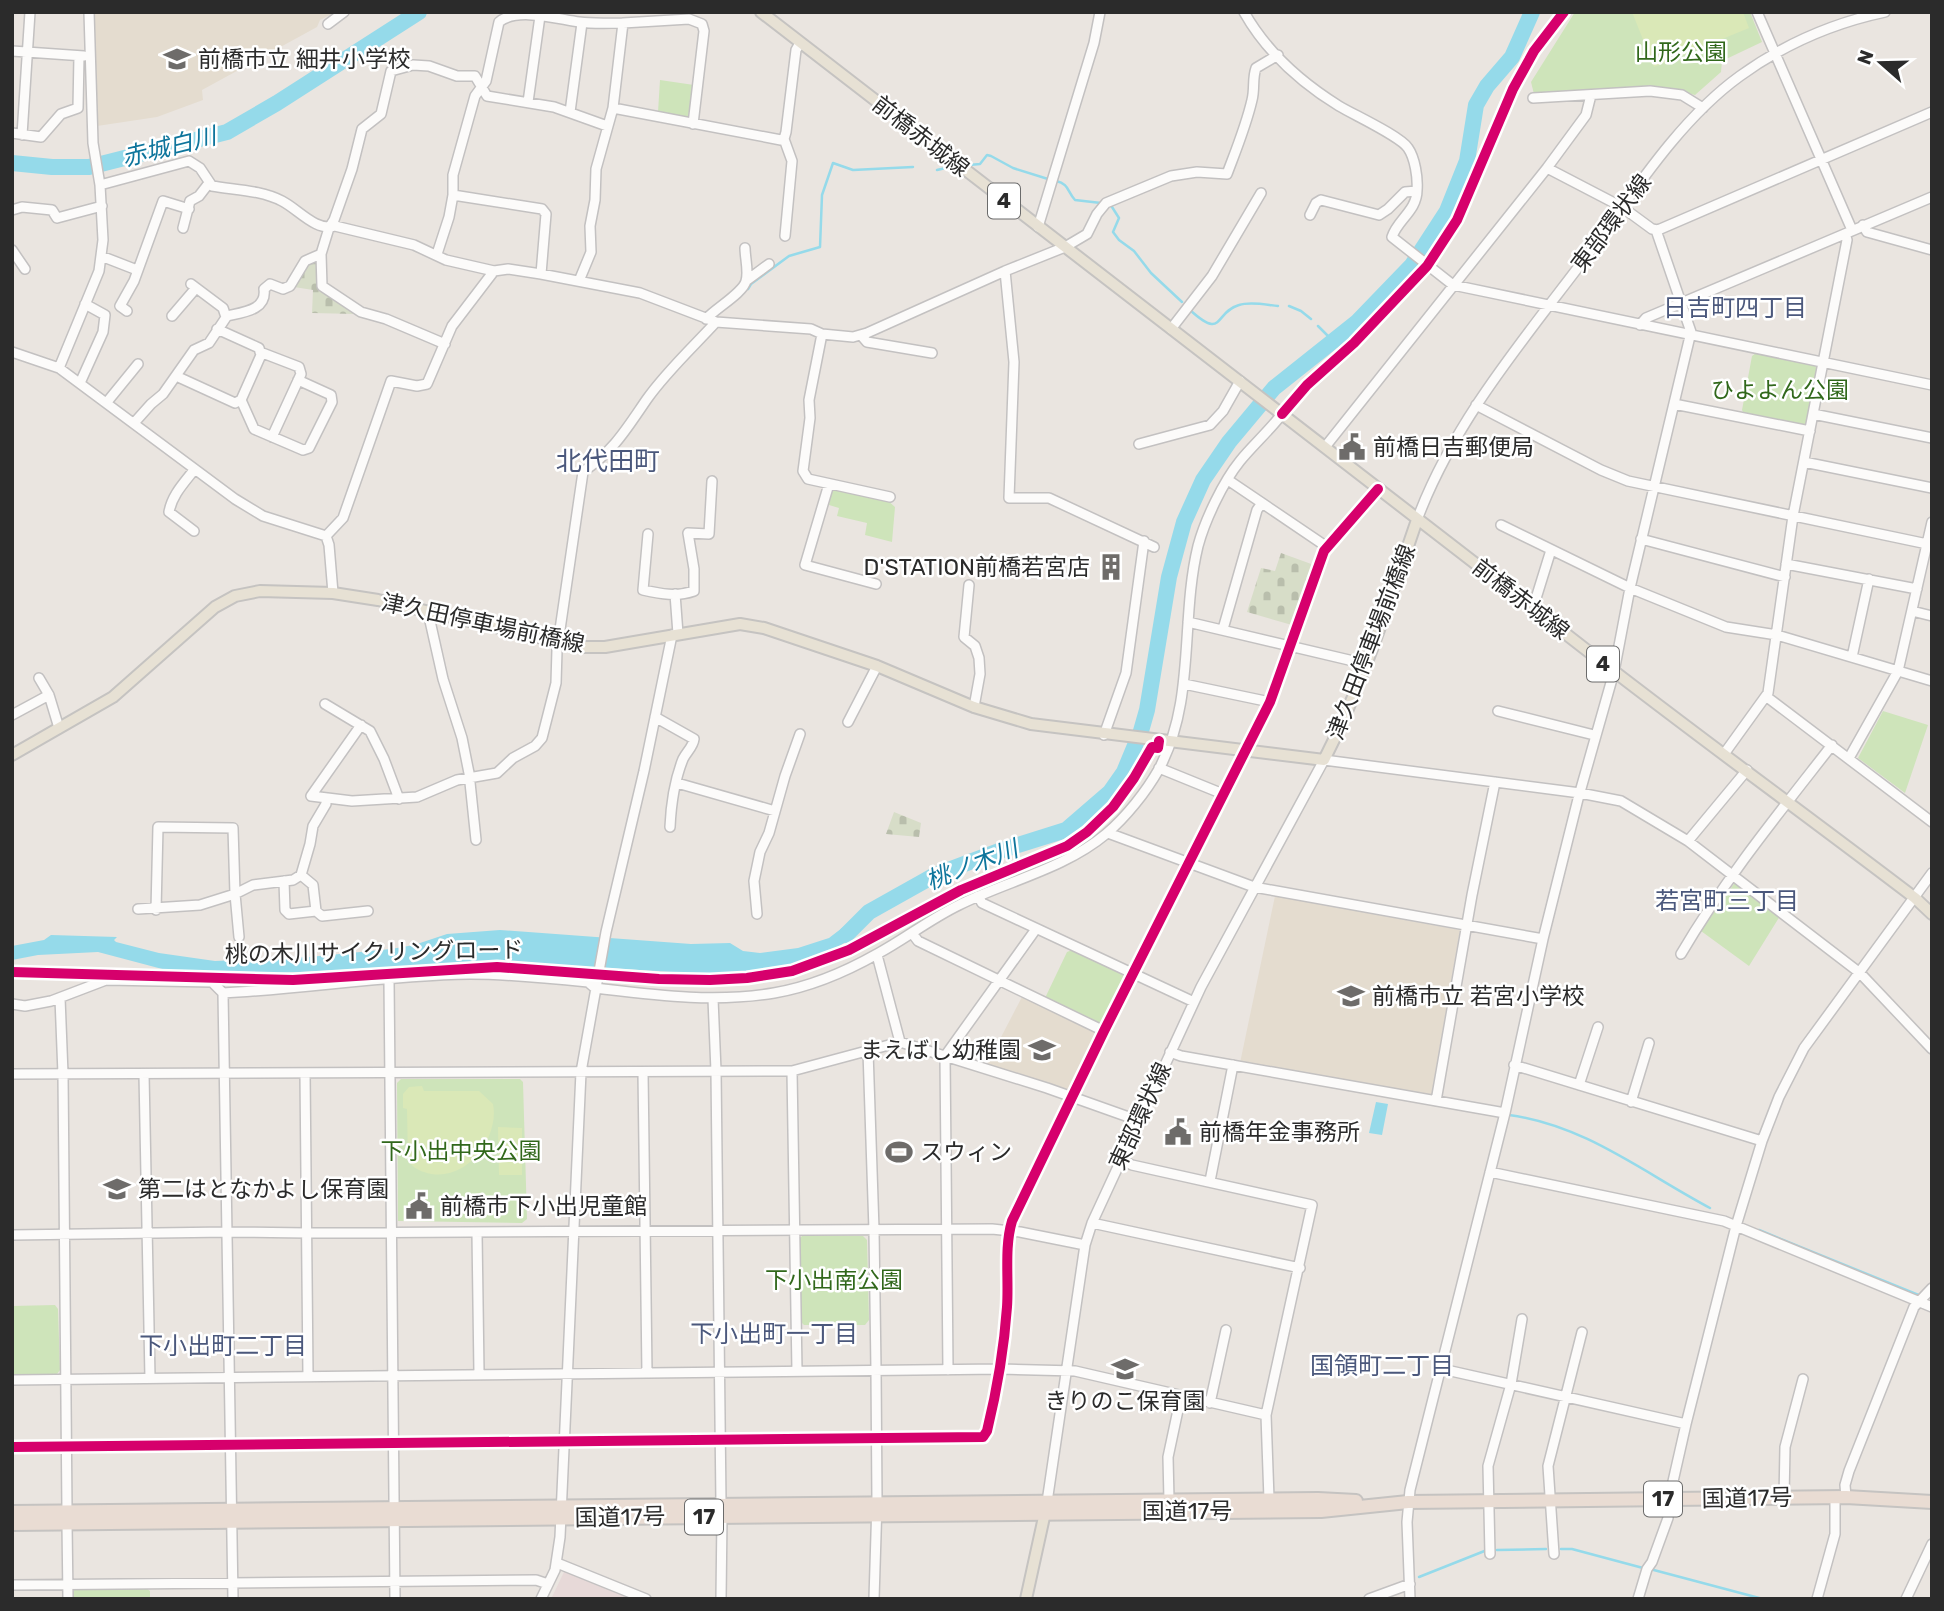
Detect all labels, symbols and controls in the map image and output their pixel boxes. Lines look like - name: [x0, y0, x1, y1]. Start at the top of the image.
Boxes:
- north arrow: [1846, 28, 1916, 98]
- park label: 山形公園: [1635, 38, 1727, 66]
- school or university icon: 前橋市立 細井小学校: [162, 44, 192, 74]
- place label: 前橋市立 細井小学校: [198, 45, 411, 73]
- text: N: [1852, 47, 1879, 68]
- street label: 前橋赤城線: [867, 90, 975, 182]
- water label: 赤城白川: [119, 121, 222, 172]
- street label: 東部環状線: [1565, 169, 1657, 277]
- road number: 4: [988, 184, 1020, 218]
- district label: 日吉町四丁目: [1663, 294, 1807, 322]
- park label: ひよよん公園: [1711, 376, 1849, 404]
- public building icon: 前橋日吉郵便局: [1337, 432, 1367, 462]
- place label: 前橋日吉郵便局: [1373, 433, 1534, 461]
- district label: 北代田町: [556, 446, 660, 477]
- street label: 津久田停車場前橋線: [1321, 540, 1421, 744]
- building icon: D'STATION前橋若宮店: [1096, 552, 1126, 582]
- place label: D'STATION前橋若宮店: [864, 553, 1090, 581]
- street label: 前橋赤城線: [1467, 553, 1575, 645]
- street label: 津久田停車場前橋線: [379, 588, 587, 658]
- road number: 4: [1587, 646, 1619, 682]
- water label: 桃ノ木川: [922, 834, 1025, 895]
- district label: 若宮町三丁目: [1655, 887, 1799, 915]
- street label: 桃の木川サイクリングロード: [225, 935, 523, 969]
- school or university icon: 前橋市立 若宮小学校: [1336, 981, 1366, 1011]
- place label: 前橋市立 若宮小学校: [1372, 982, 1585, 1010]
- school or university icon: まえばし幼稚園: [1027, 1035, 1057, 1065]
- place label: まえばし幼稚園: [860, 1036, 1021, 1064]
- street label: 東部環状線: [1103, 1058, 1177, 1174]
- public building icon: 前橋年金事務所: [1163, 1117, 1193, 1147]
- place label: 前橋年金事務所: [1199, 1118, 1360, 1146]
- park label: 下小出中央公園: [381, 1137, 542, 1165]
- sports icon: スウィン: [884, 1137, 914, 1167]
- place label: スウィン: [920, 1138, 1012, 1166]
- school or university icon: 第二はとなかよし保育園: [102, 1174, 132, 1204]
- place label: 第二はとなかよし保育園: [138, 1175, 389, 1203]
- public building icon: 前橋市下小出児童館: [404, 1191, 434, 1221]
- place label: 前橋市下小出児童館: [440, 1192, 647, 1220]
- park label: 下小出南公園: [765, 1266, 903, 1294]
- district label: 下小出町一丁目: [690, 1320, 858, 1348]
- district label: 下小出町二丁目: [139, 1332, 307, 1360]
- district label: 国領町二丁目: [1310, 1352, 1454, 1380]
- school or university icon: きりのこ保育園: [1110, 1354, 1140, 1384]
- place label: きりのこ保育園: [1045, 1387, 1206, 1415]
- road number: 17: [1644, 1482, 1682, 1516]
- street label: 国道17号: [1701, 1483, 1793, 1513]
- street label: 国道17号: [1142, 1497, 1232, 1525]
- road number: 17: [685, 1500, 723, 1534]
- street label: 国道17号: [574, 1502, 666, 1532]

